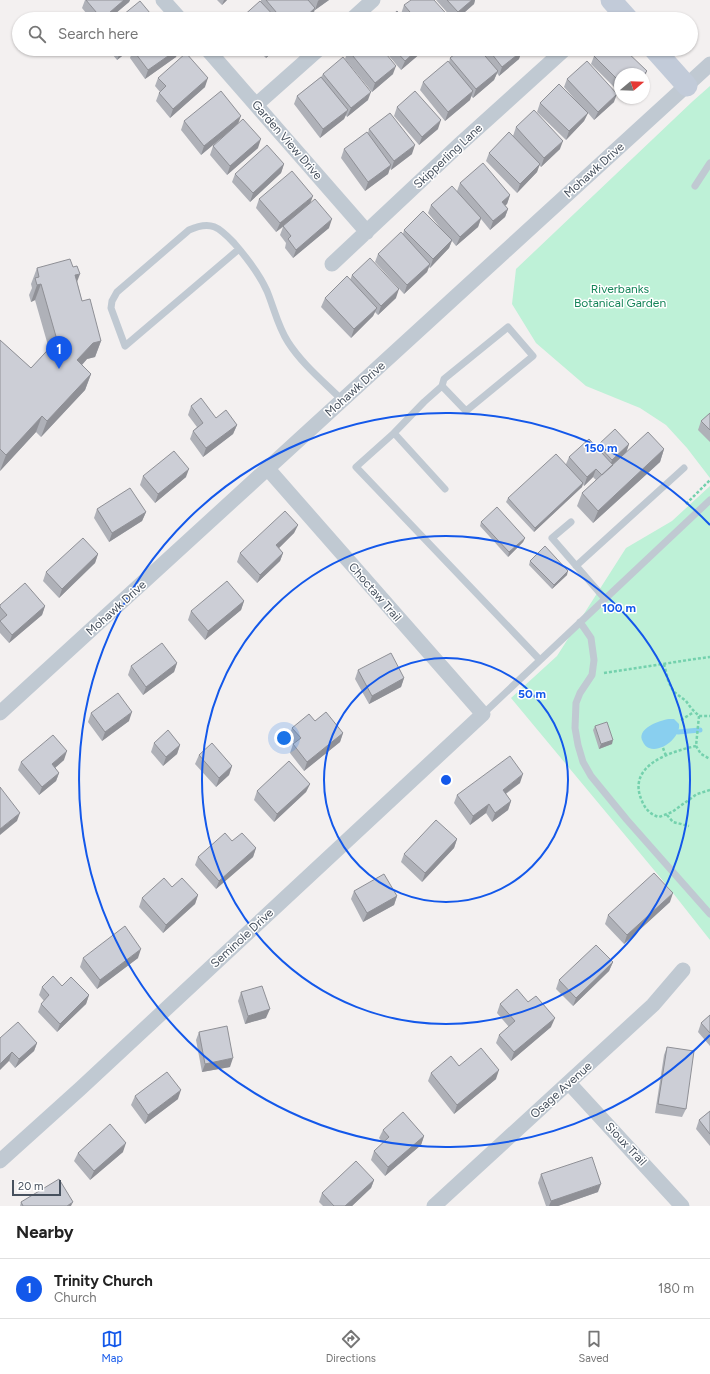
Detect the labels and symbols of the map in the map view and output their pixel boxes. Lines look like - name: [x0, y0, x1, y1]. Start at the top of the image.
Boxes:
- north arrow: [614, 68, 650, 104]
- street label: Garden View Drive: [249, 98, 325, 183]
- street label: Skipperling Lane: [411, 120, 485, 191]
- street label: Mohawk Drive: [561, 139, 627, 201]
- park label: Riverbanks Botanical Garden: [574, 282, 666, 310]
- pin: 1: [46, 336, 72, 369]
- street label: Mohawk Drive: [322, 358, 388, 420]
- text: 150 m: [584, 441, 618, 455]
- street label: Choctaw Trail: [346, 560, 404, 624]
- street label: Mohawk Drive: [83, 577, 149, 639]
- text: 100 m: [602, 601, 636, 615]
- text: 50 m: [518, 687, 546, 701]
- your location: [274, 728, 294, 748]
- centre of rings: [439, 773, 453, 787]
- street label: Seminole Drive: [208, 905, 277, 971]
- street label: Osage Avenue: [527, 1058, 595, 1121]
- street label: Sioux Trail: [602, 1119, 650, 1169]
- scale bar: [12, 1178, 61, 1197]

